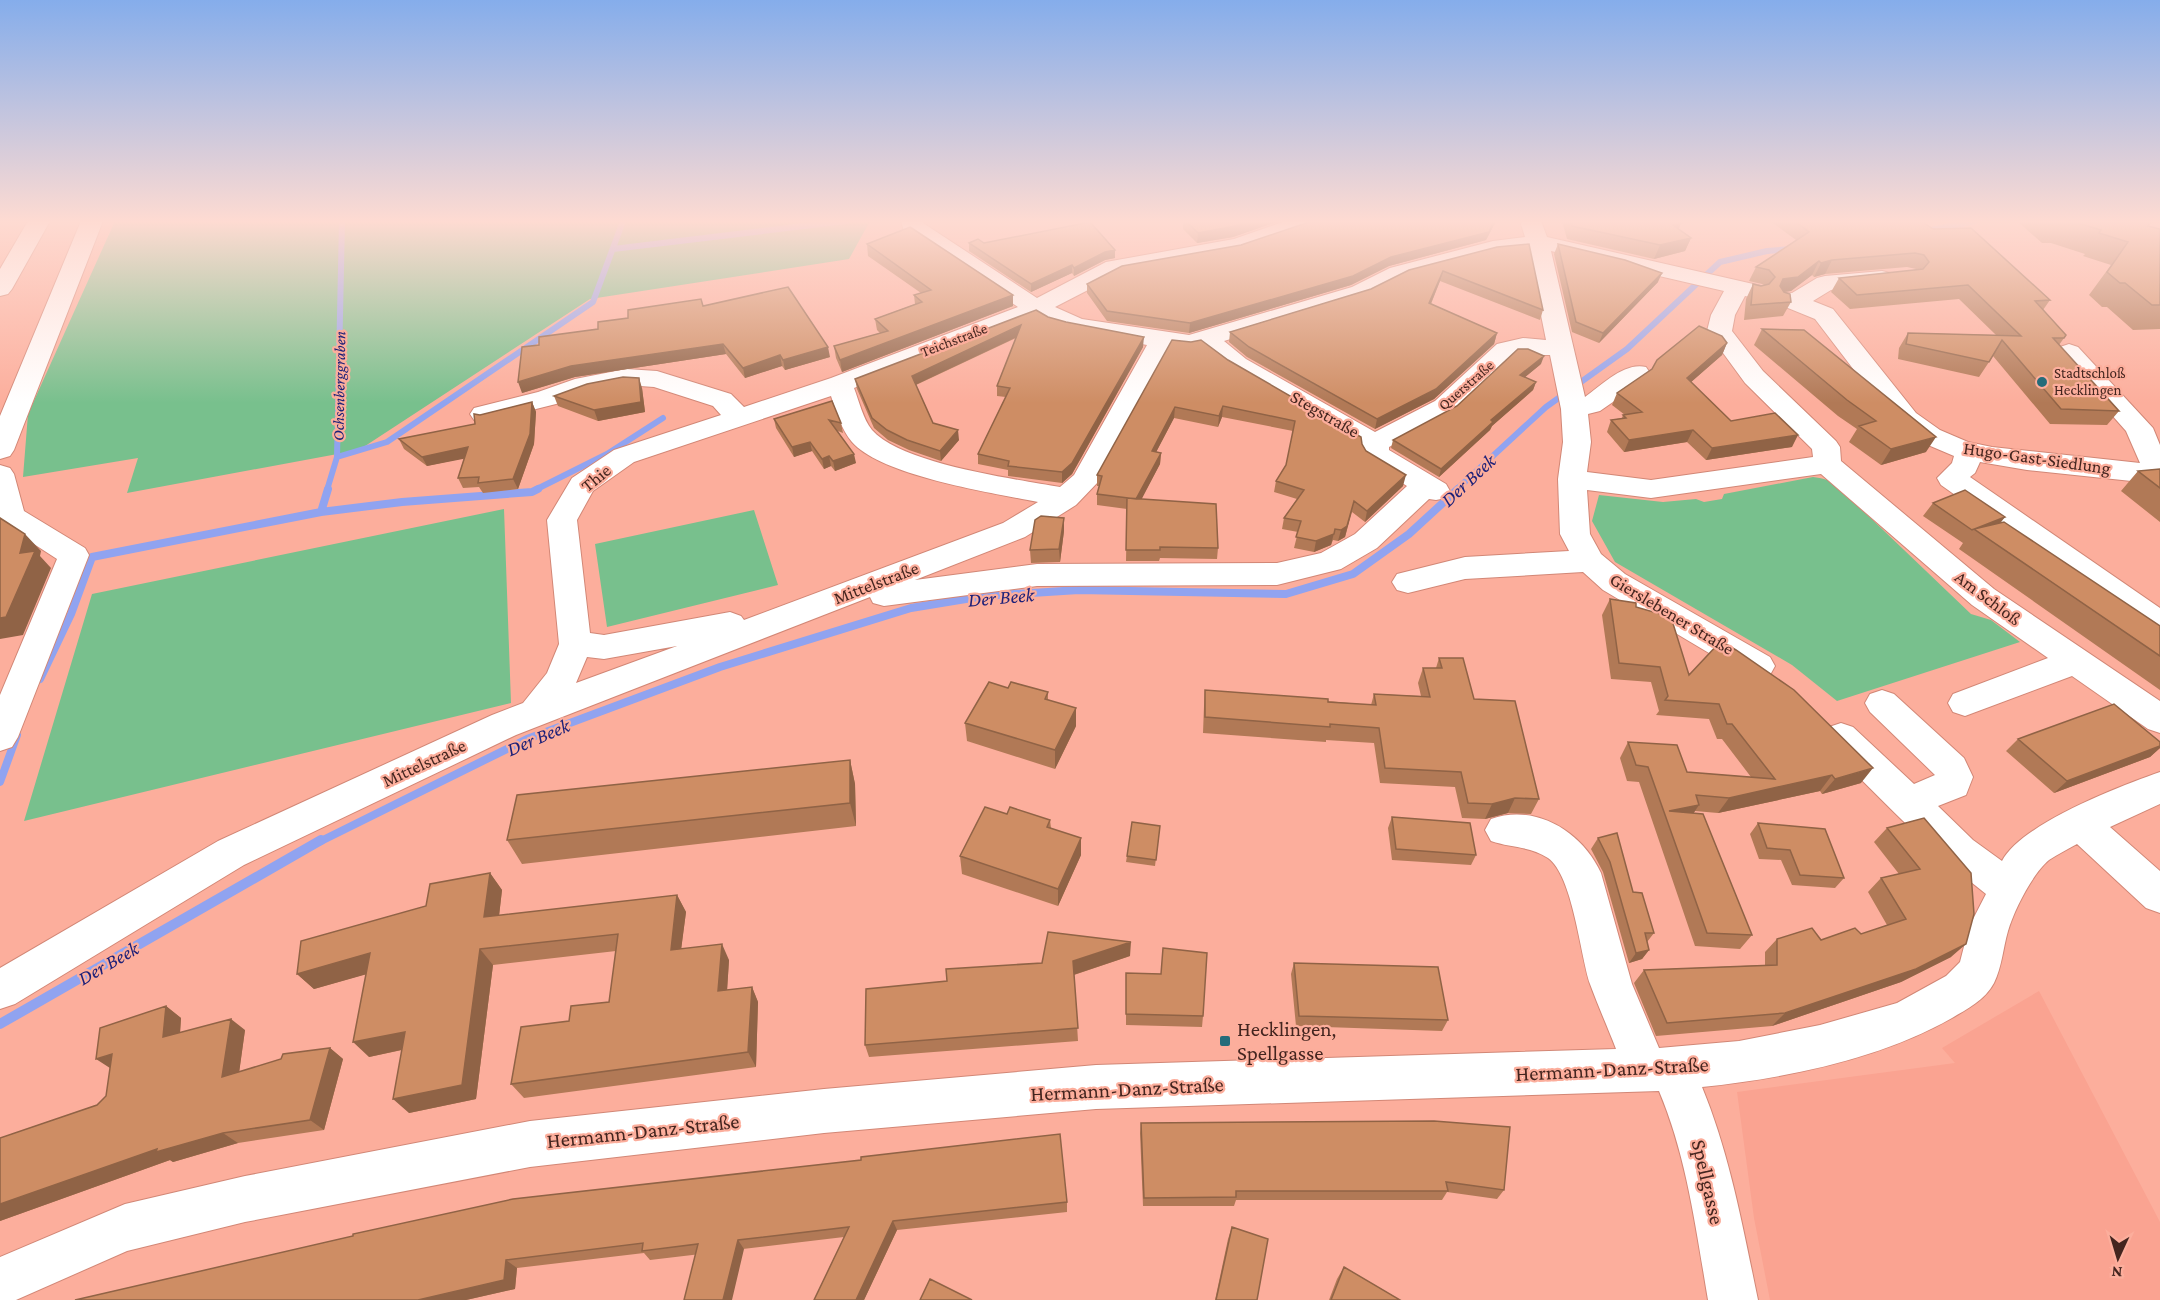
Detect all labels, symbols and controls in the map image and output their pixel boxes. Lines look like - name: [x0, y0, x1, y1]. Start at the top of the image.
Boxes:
- street label: Teichstraße: [918, 320, 990, 360]
- water label: Ochsenberggraben: [330, 331, 349, 441]
- street label: Querstraße: [1435, 357, 1497, 413]
- place label: Stadtschloß Hecklingen: [2054, 365, 2126, 399]
- marker: Stadtschloß Hecklingen: [2035, 375, 2049, 389]
- street label: Stegstraße: [1287, 386, 1363, 442]
- street label: Hugo-Gast-Siedlung: [1962, 438, 2112, 478]
- water label: Der Beek: [1436, 448, 1501, 511]
- street label: Thie: [577, 460, 615, 496]
- street label: Mittelstraße: [831, 558, 921, 608]
- street label: Am Schloß: [1951, 567, 2025, 629]
- street label: Gierslebener Straße: [1606, 569, 1738, 659]
- water label: Der Beek: [967, 583, 1036, 611]
- water label: Der Beek: [503, 713, 574, 760]
- street label: Mittelstraße: [379, 735, 469, 791]
- water label: Der Beek: [74, 936, 143, 989]
- place label: Hecklingen, Spellgasse: [1237, 1017, 1336, 1065]
- marker: Hecklingen, Spellgasse: [1218, 1034, 1232, 1048]
- street label: Hermann-Danz-Straße: [1515, 1052, 1709, 1086]
- street label: Hermann-Danz-Straße: [1030, 1072, 1224, 1106]
- street label: Hermann-Danz-Straße: [546, 1109, 740, 1153]
- street label: Spellgasse: [1687, 1137, 1729, 1227]
- north arrow: [2088, 1228, 2148, 1288]
- text: N: [2111, 1264, 2123, 1281]

